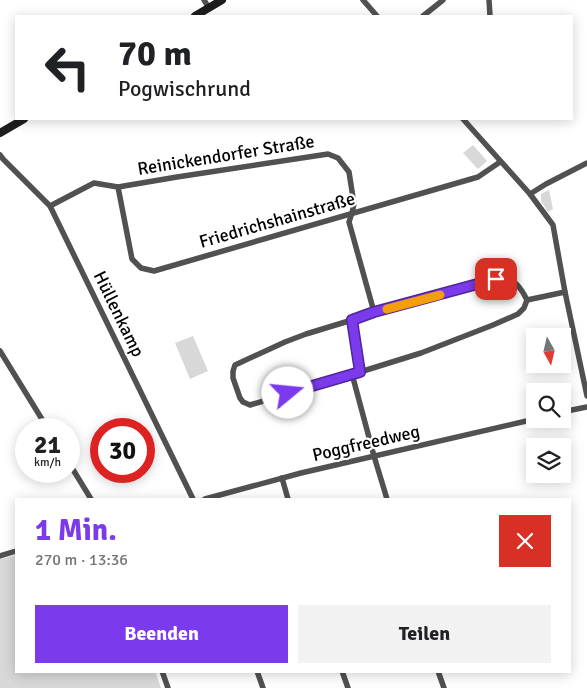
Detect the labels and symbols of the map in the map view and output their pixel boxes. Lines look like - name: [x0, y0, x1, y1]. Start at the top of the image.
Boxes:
- street label: Reinickendorfer Straße: [136, 130, 316, 180]
- street label: Friedrichshainstraße: [197, 187, 357, 253]
- pin: [475, 258, 517, 300]
- street label: Hüllenkamp: [89, 267, 149, 361]
- north arrow: [526, 328, 571, 372]
- position arrow: [261, 366, 313, 418]
- speed limit sign: 30: [90, 418, 155, 483]
- street label: Poggfreedweg: [310, 420, 422, 466]

